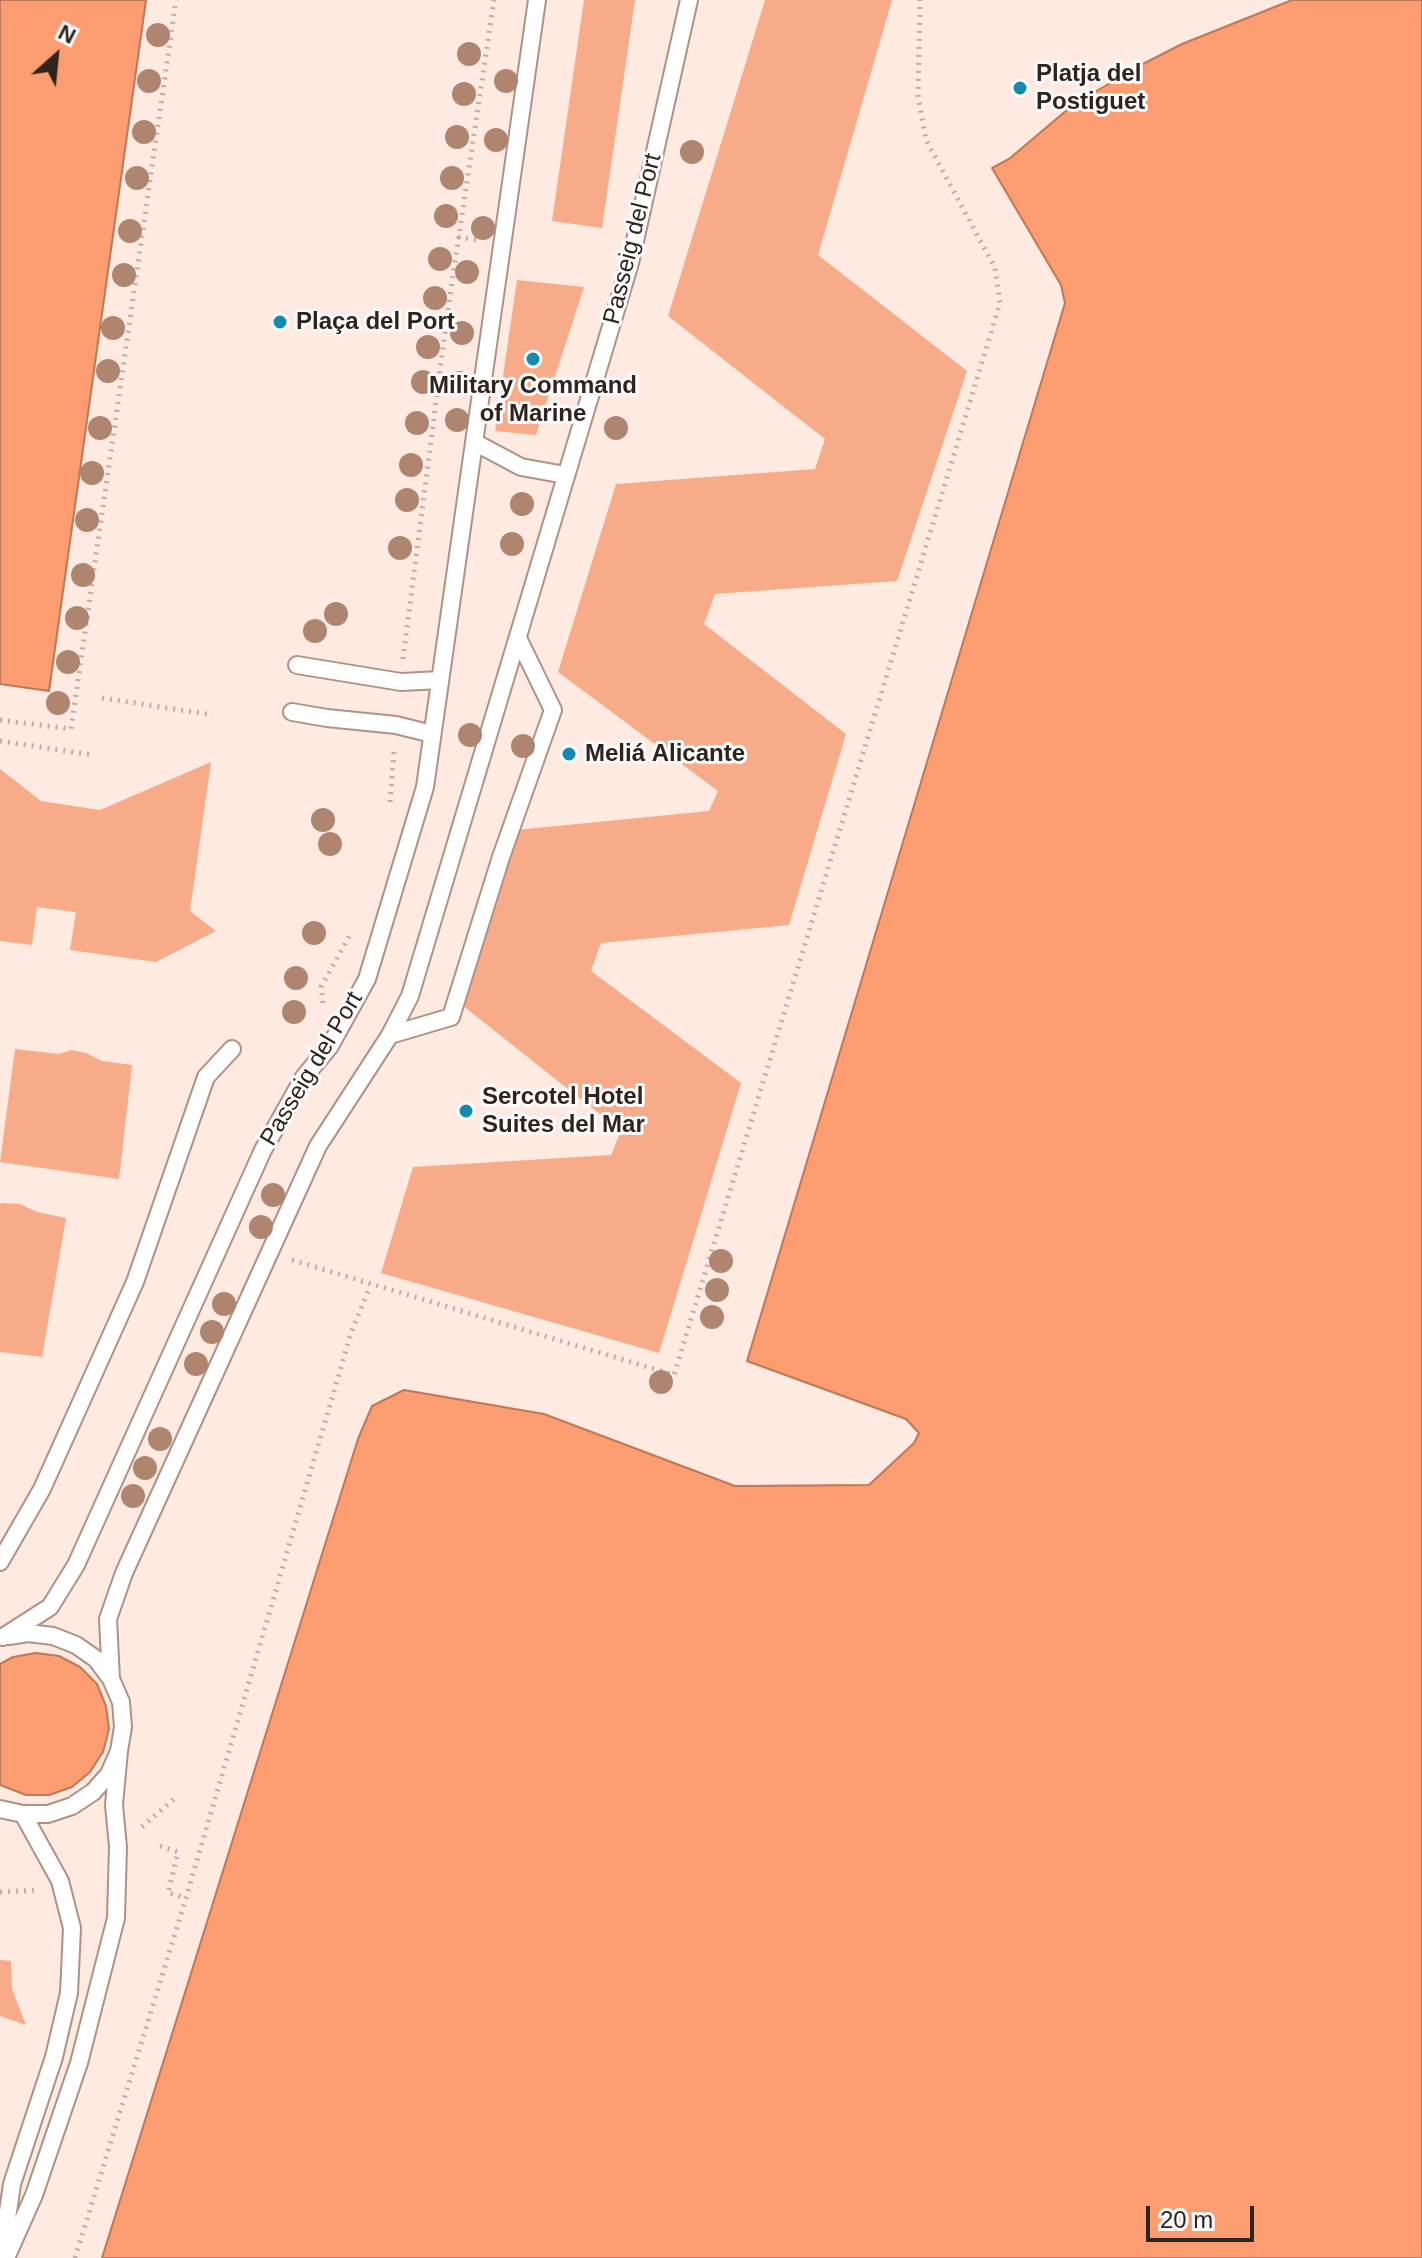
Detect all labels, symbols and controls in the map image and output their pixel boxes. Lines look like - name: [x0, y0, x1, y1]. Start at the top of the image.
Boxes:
- north arrow: [16, 16, 96, 96]
- text: N: [54, 19, 80, 49]
- place label: Platja del Postiguet: [1036, 60, 1145, 116]
- marker: Platja del Postiguet: [1011, 79, 1029, 97]
- street label: Passeig del Port: [598, 151, 668, 327]
- place label: Plaça del Port: [296, 308, 455, 336]
- marker: Plaça del Port: [271, 313, 289, 331]
- marker: Military Command of Marine: [524, 350, 542, 368]
- place label: Military Command of Marine: [429, 372, 637, 428]
- place label: Meliá Alicante: [585, 740, 745, 768]
- marker: Meliá Alicante: [560, 745, 578, 763]
- street label: Passeig del Port: [255, 987, 369, 1151]
- place label: Sercotel Hotel Suites del Mar: [482, 1083, 645, 1139]
- marker: Sercotel Hotel Suites del Mar: [457, 1102, 475, 1120]
- scale bar: [1150, 2190, 1258, 2240]
- text: 20 m: [1160, 2206, 1213, 2233]

